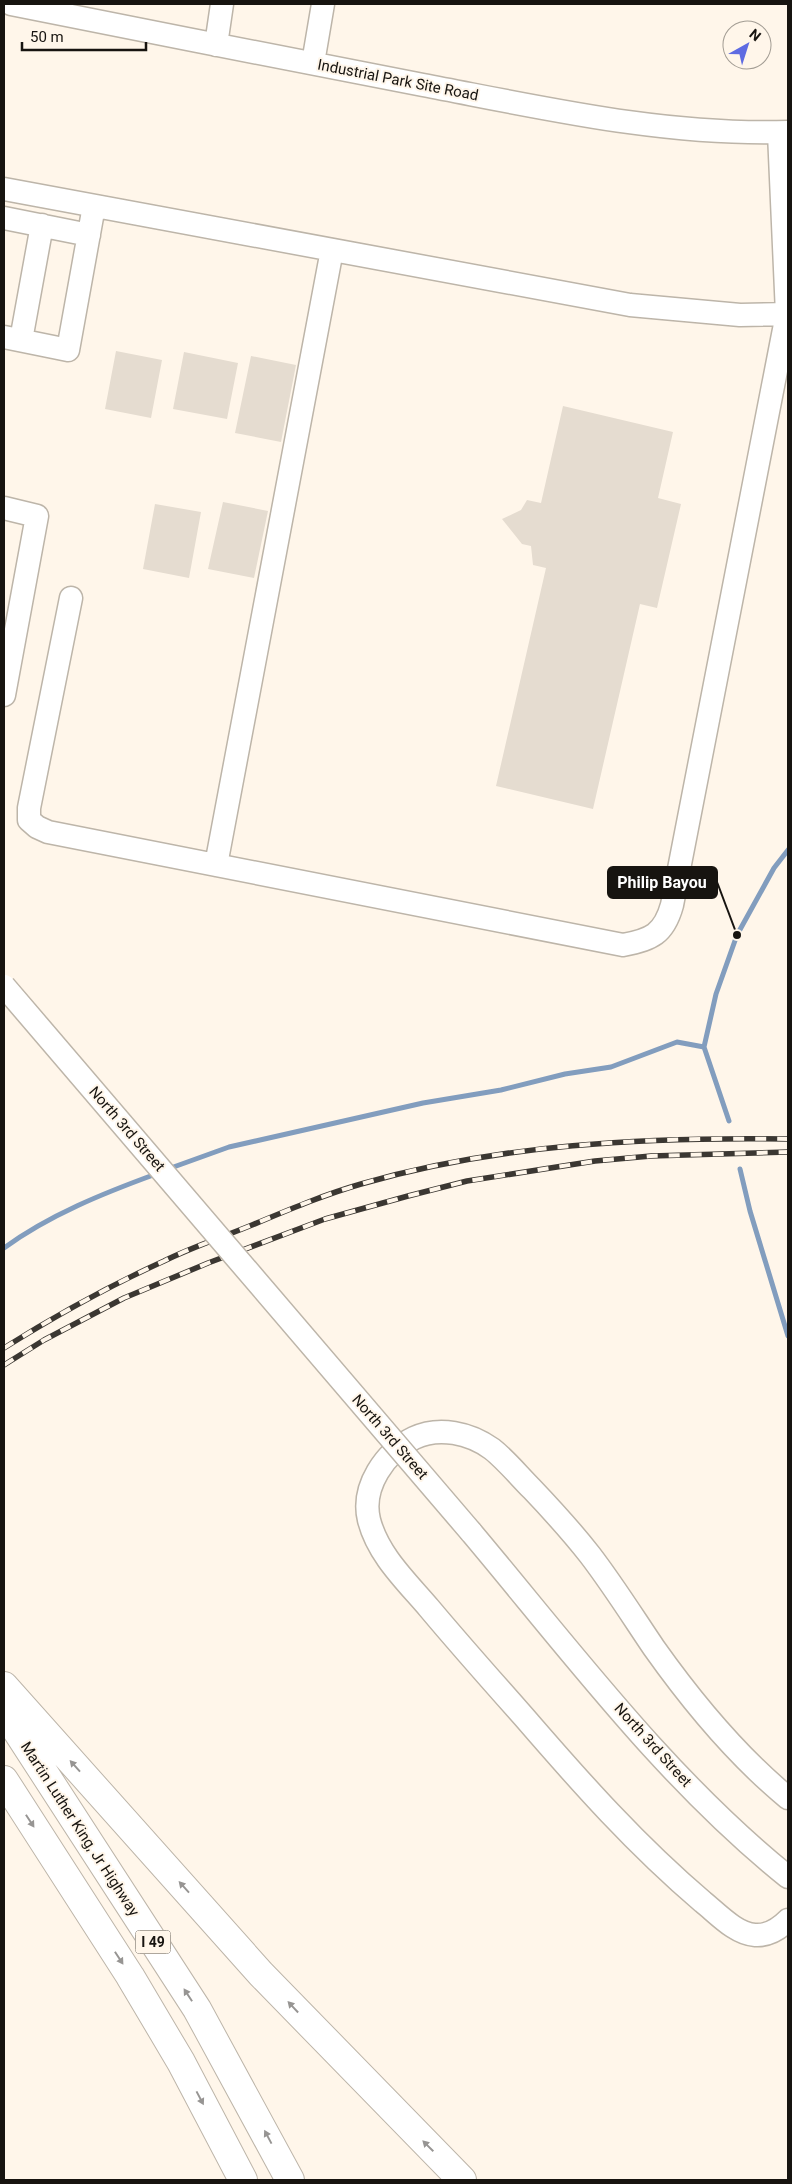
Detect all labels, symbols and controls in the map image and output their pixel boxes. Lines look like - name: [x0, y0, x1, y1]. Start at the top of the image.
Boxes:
- scale bar: [22, 20, 146, 52]
- north arrow: [722, 20, 772, 70]
- text: N: [746, 26, 764, 44]
- text: 50 m: [30, 28, 64, 46]
- street label: Industrial Park Site Road: [316, 56, 480, 104]
- callout: Philip Bayou: [608, 867, 717, 898]
- text: Philip Bayou: [617, 873, 707, 892]
- street label: North 3rd Street: [85, 1083, 169, 1175]
- street label: North 3rd Street: [348, 1391, 432, 1483]
- street label: North 3rd Street: [611, 1699, 695, 1791]
- street label: Martin Luther King, Jr Highway: [17, 1738, 143, 1920]
- one-way arrow: [69, 1760, 81, 1772]
- one-way arrow: [26, 1814, 35, 1828]
- one-way arrow: [178, 1880, 189, 1893]
- road number: I 49: [136, 1930, 170, 1954]
- one-way arrow: [114, 1951, 123, 1964]
- one-way arrow: [183, 1989, 193, 2002]
- one-way arrow: [287, 2002, 299, 2014]
- one-way arrow: [196, 2091, 204, 2105]
- one-way arrow: [263, 2130, 272, 2144]
- one-way arrow: [422, 2140, 434, 2152]

